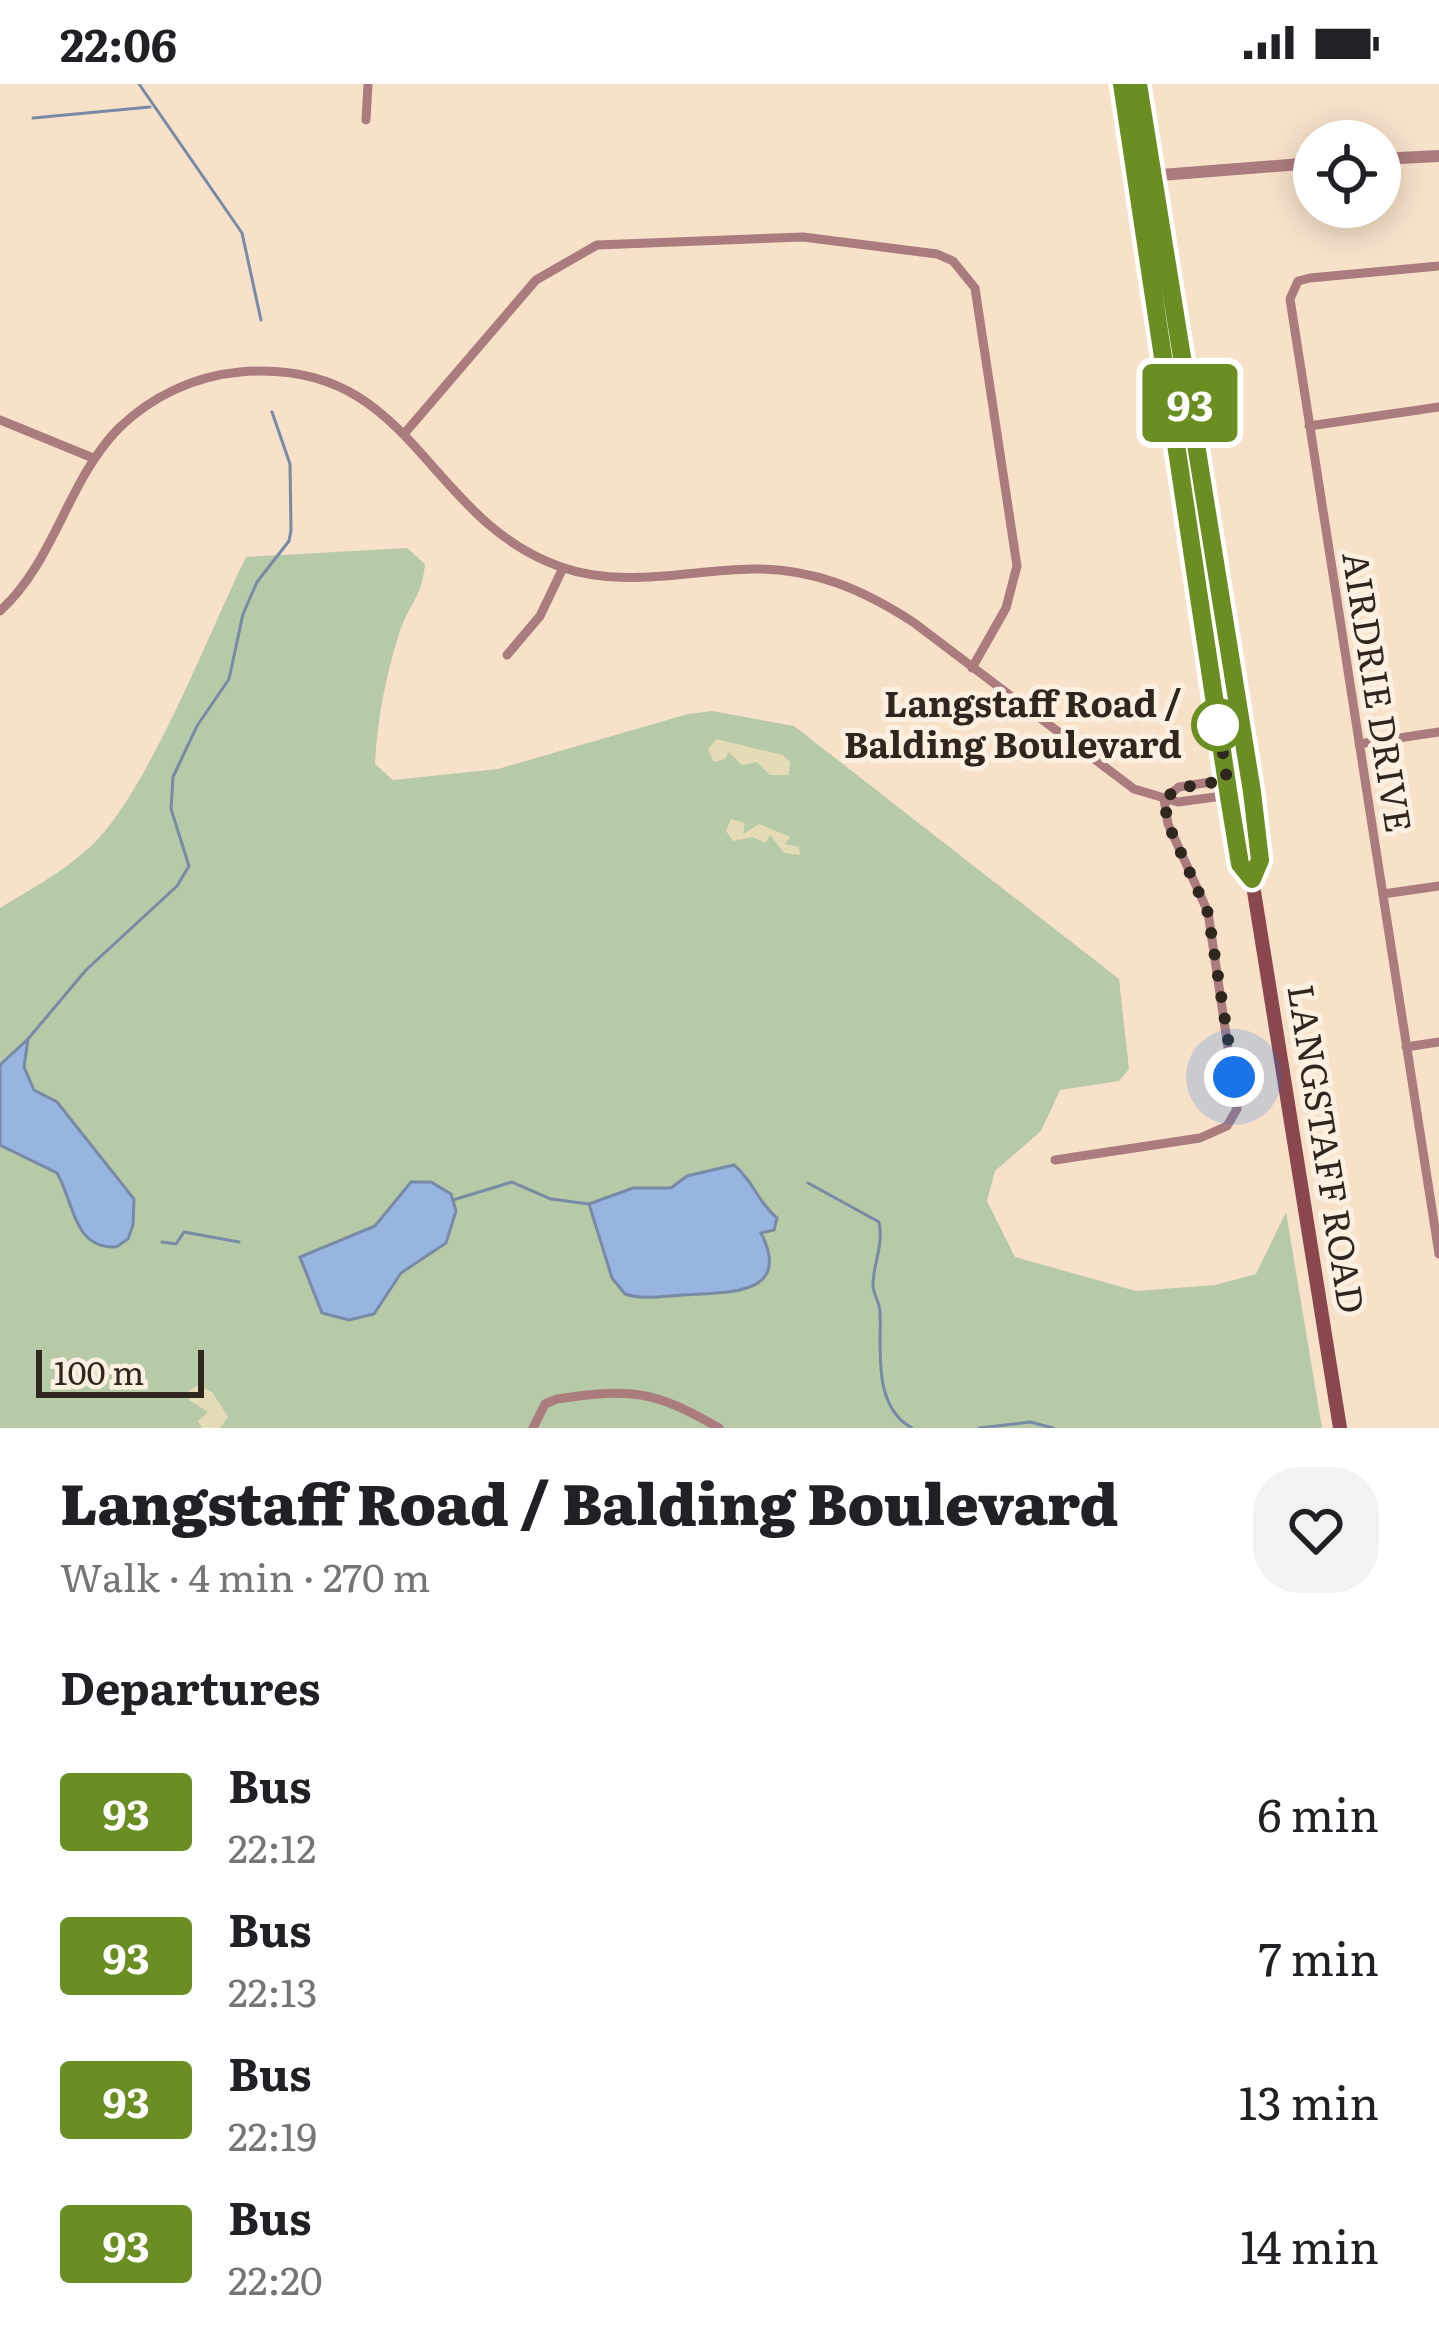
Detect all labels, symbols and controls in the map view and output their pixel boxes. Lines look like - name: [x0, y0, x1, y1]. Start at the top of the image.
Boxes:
- text: 22:06: [60, 9, 177, 76]
- map controls: [1293, 120, 1401, 228]
- button: locate: [1293, 120, 1401, 228]
- line badge: 93: [1136, 364, 1244, 442]
- text: 93: [1166, 372, 1214, 434]
- street label: AIRDRIE DRIVE: [1331, 547, 1428, 836]
- place label: Langstaff Road / Balding Boulevard: [844, 675, 1182, 769]
- marker: Langstaff Road / Balding Boulevard: [1193, 700, 1243, 750]
- street label: LANGSTAFF ROAD: [1276, 980, 1381, 1317]
- your location: [1204, 1047, 1264, 1107]
- scale bar: [36, 1344, 204, 1397]
- text: 100 m: [54, 1346, 144, 1395]
- text: Langstaff Road / Balding Boulevard: [60, 1458, 1118, 1543]
- button: heart: [1253, 1467, 1379, 1593]
- text: Walk · 4 min · 270 m: [60, 1546, 430, 1604]
- text: Departures: [60, 1652, 321, 1719]
- text: Bus: [228, 1750, 312, 1817]
- text: 6 min: [1257, 1779, 1379, 1846]
- text: 93: [102, 1781, 150, 1843]
- text: 22:12: [228, 1817, 316, 1875]
- text: Bus: [228, 1894, 312, 1961]
- text: 7 min: [1259, 1923, 1379, 1990]
- text: 93: [102, 1925, 150, 1987]
- text: 22:13: [228, 1961, 318, 2019]
- text: Bus: [228, 2038, 312, 2105]
- text: 13 min: [1239, 2067, 1379, 2134]
- text: 93: [102, 2069, 150, 2131]
- text: 22:19: [228, 2105, 317, 2163]
- text: Bus: [228, 2182, 312, 2249]
- text: 14 min: [1240, 2211, 1379, 2278]
- text: 93: [102, 2213, 150, 2275]
- text: 22:20: [228, 2249, 322, 2307]

